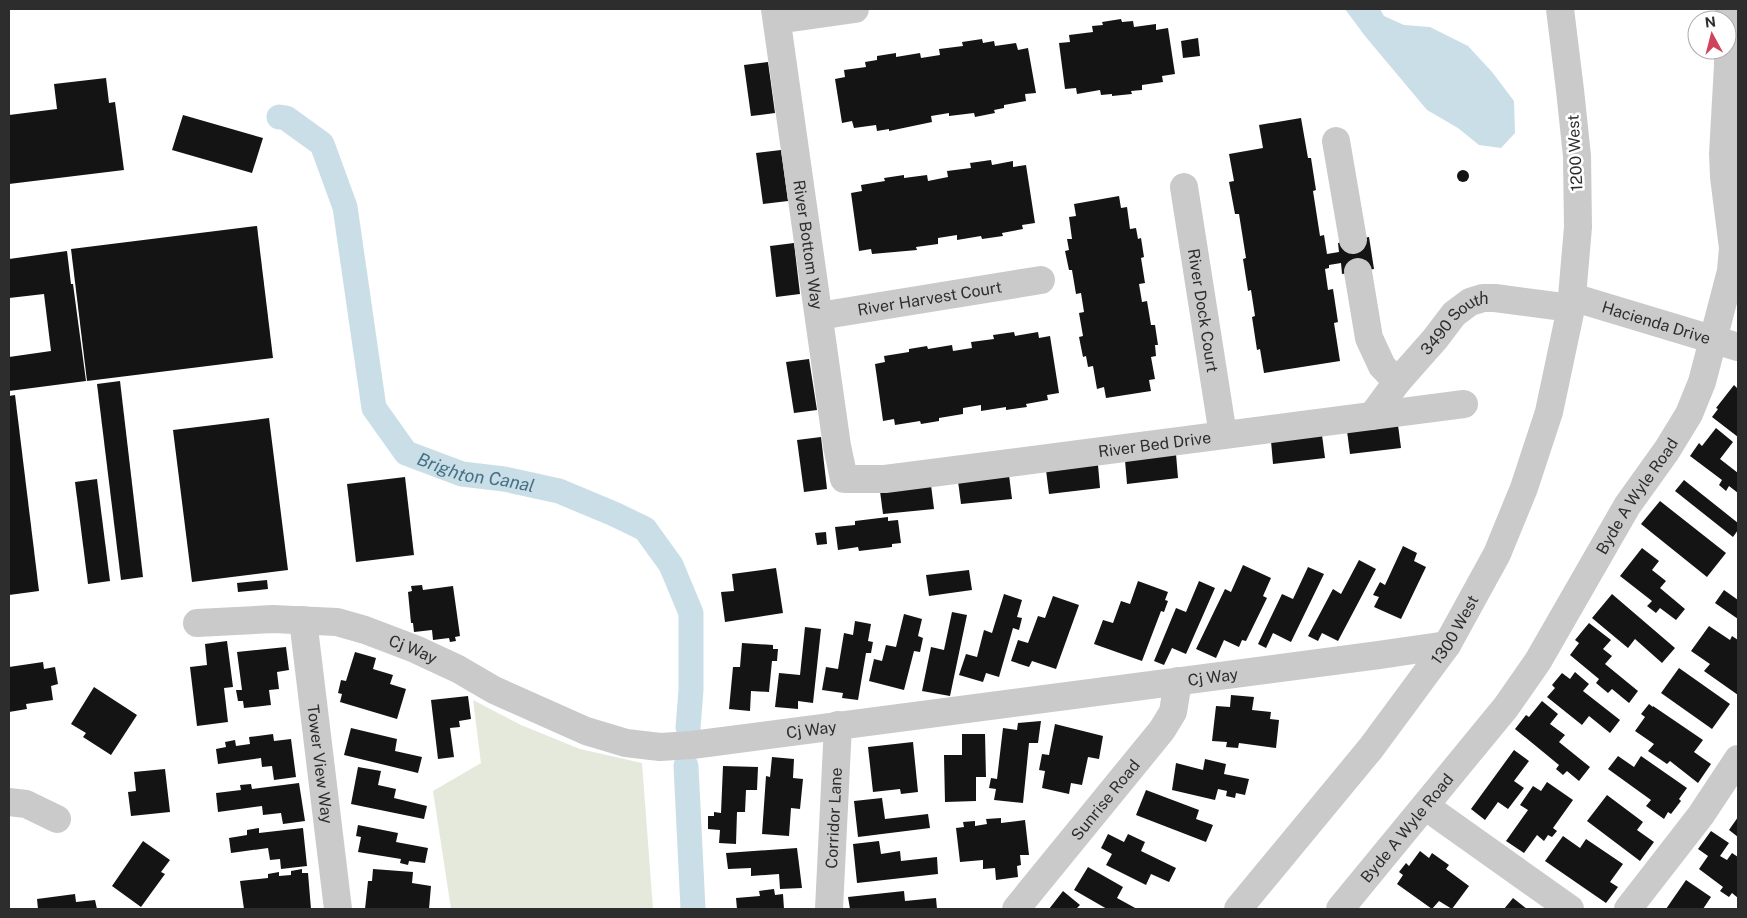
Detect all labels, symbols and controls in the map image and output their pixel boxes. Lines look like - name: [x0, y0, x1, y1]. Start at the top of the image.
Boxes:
- north arrow: [1687, 10, 1737, 60]
- text: N: [1704, 13, 1717, 31]
- street label: 1200 West: [1564, 114, 1586, 192]
- street label: River Bottom Way: [790, 178, 827, 311]
- street label: River Dock Court: [1184, 247, 1223, 374]
- street label: River Harvest Court: [856, 277, 1003, 319]
- street label: 3490 South: [1416, 289, 1489, 359]
- street label: Hacienda Drive: [1600, 297, 1713, 348]
- street label: River Bed Drive: [1097, 427, 1212, 461]
- street label: Byde A Wyle Road: [1592, 434, 1682, 558]
- water label: Brighton Canal: [414, 448, 537, 496]
- street label: 1300 West: [1427, 592, 1482, 668]
- street label: Cj Way: [386, 631, 441, 668]
- street label: Cj Way: [1187, 664, 1240, 689]
- street label: Tower View Way: [304, 703, 337, 825]
- street label: Cj Way: [785, 717, 838, 742]
- street label: Sunrise Road: [1067, 756, 1144, 844]
- street label: Corridor Lane: [821, 767, 845, 869]
- street label: Byde A Wyle Road: [1356, 770, 1457, 886]

